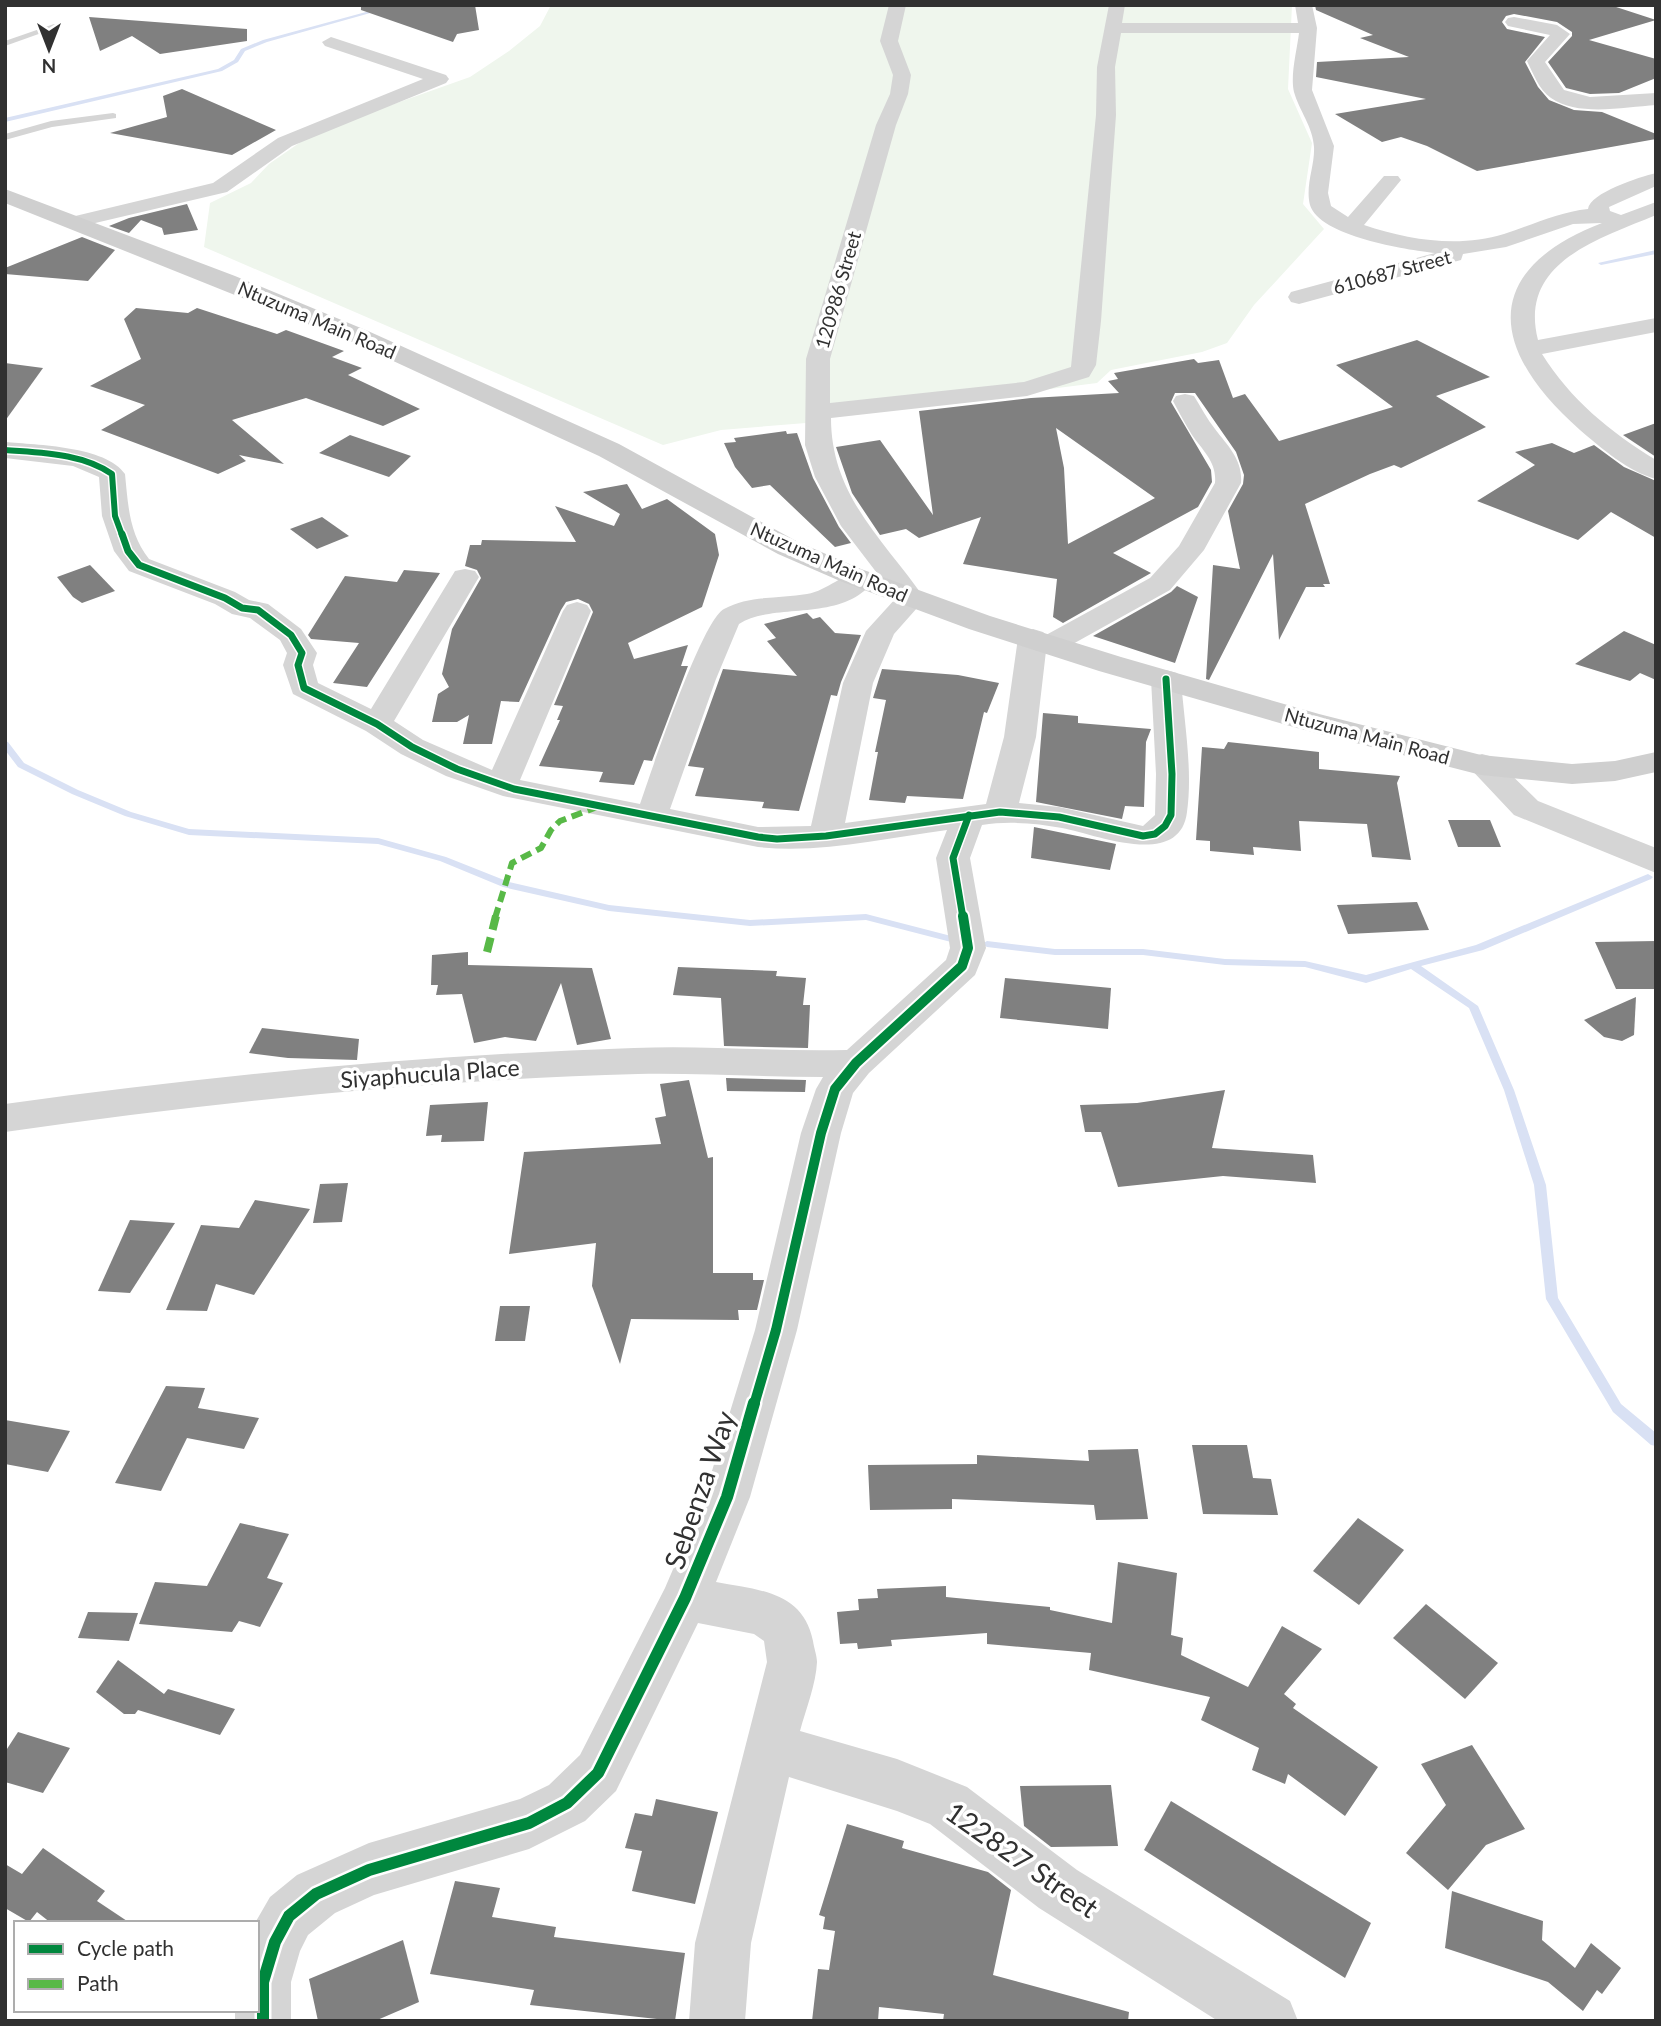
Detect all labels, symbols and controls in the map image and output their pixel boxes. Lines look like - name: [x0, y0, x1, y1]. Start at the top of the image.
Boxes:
- north arrow: [14, 14, 84, 84]
- text: N: [42, 55, 56, 78]
- street label: 120986 Street: [810, 228, 865, 351]
- street label: 610687 Street: [1330, 245, 1453, 298]
- street label: Ntuzuma Main Road: [235, 276, 400, 363]
- street label: Ntuzuma Main Road: [747, 517, 911, 607]
- street label: Ntuzuma Main Road: [1282, 702, 1452, 769]
- street label: Siyaphucula Place: [339, 1053, 520, 1093]
- street label: Sebenza Way: [656, 1406, 742, 1573]
- street label: 122827 Street: [940, 1794, 1105, 1924]
- legend: [14, 1921, 259, 2012]
- text: Cycle path: [77, 1935, 174, 1960]
- text: Path: [77, 1970, 119, 1995]

